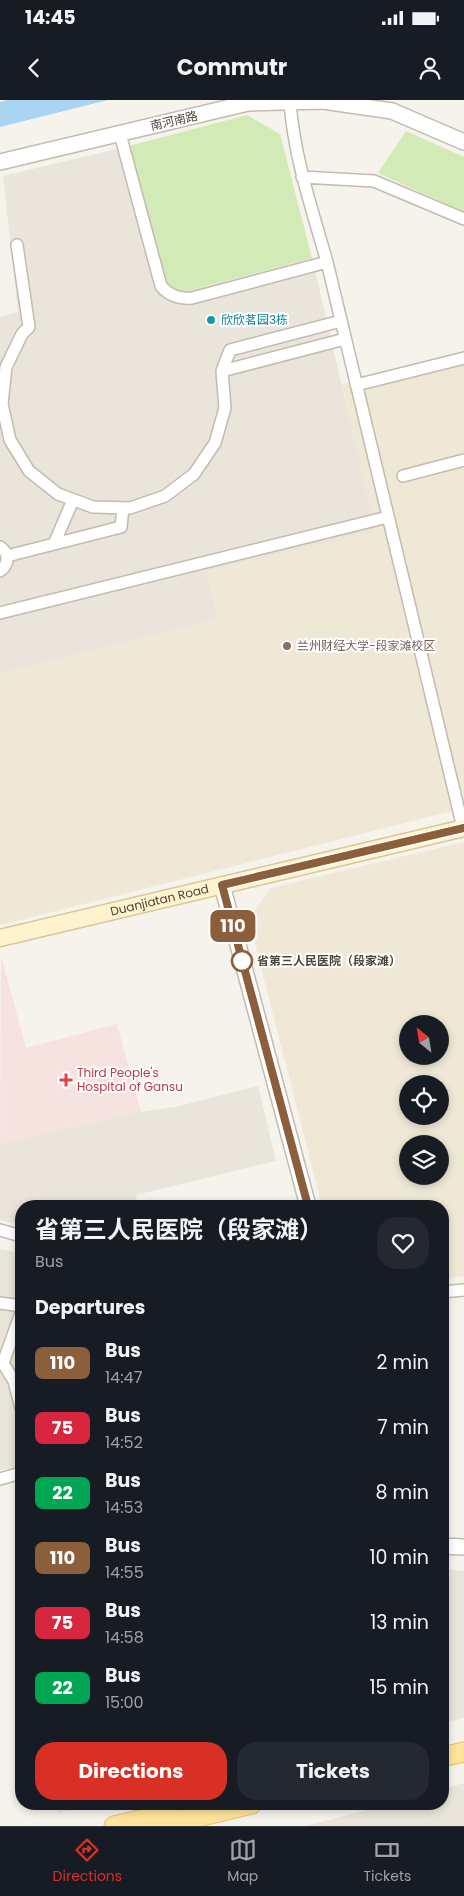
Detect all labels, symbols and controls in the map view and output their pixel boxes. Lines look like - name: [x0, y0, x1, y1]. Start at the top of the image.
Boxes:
- text: 14:45: [25, 4, 76, 31]
- text: Commutr: [177, 52, 287, 83]
- icon: back: [20, 54, 48, 82]
- icon: person: [416, 54, 444, 82]
- street label: 南河南路: [149, 107, 199, 134]
- place label: 欣欣茗园3栋: [221, 311, 288, 328]
- marker: 欣欣茗园3栋: [205, 314, 217, 326]
- place label: 兰州财经大学-段家滩校区: [297, 637, 436, 654]
- marker: 兰州财经大学-段家滩校区: [281, 640, 293, 652]
- street label: Duanjiatan Road: [109, 880, 210, 920]
- line badge: 110: [204, 910, 262, 942]
- text: 110: [220, 913, 246, 938]
- marker: 省第三人民医院（段家滩）: [231, 950, 253, 972]
- place label: 省第三人民医院（段家滩）: [257, 952, 401, 969]
- north arrow: [399, 1015, 449, 1065]
- map controls: [399, 1015, 449, 1185]
- place label: Third People's Hospital of Gansu: [77, 1064, 183, 1095]
- marker: Third People's Hospital of Gansu: [59, 1073, 73, 1087]
- button: locate: [399, 1075, 449, 1125]
- button: layers: [399, 1135, 449, 1185]
- text: 省第三人民医院（段家滩）: [35, 1213, 323, 1246]
- button: heart: [377, 1217, 429, 1269]
- text: Bus: [35, 1250, 63, 1273]
- text: Departures: [35, 1294, 145, 1321]
- text: Bus: [105, 1337, 141, 1364]
- text: 2 min: [377, 1349, 429, 1376]
- text: 110: [50, 1350, 75, 1375]
- text: 14:47: [105, 1366, 142, 1389]
- text: Bus: [105, 1402, 141, 1429]
- text: 7 min: [377, 1414, 429, 1441]
- text: 75: [52, 1415, 73, 1440]
- text: 14:52: [105, 1431, 143, 1454]
- text: Bus: [105, 1467, 141, 1494]
- text: 8 min: [376, 1479, 429, 1506]
- text: 22: [52, 1480, 73, 1505]
- text: 14:53: [105, 1496, 143, 1519]
- text: Bus: [105, 1532, 141, 1559]
- text: 10 min: [370, 1544, 429, 1571]
- text: 110: [50, 1545, 75, 1570]
- text: 14:55: [105, 1561, 144, 1584]
- text: Bus: [105, 1597, 141, 1624]
- text: 13 min: [370, 1609, 429, 1636]
- text: 75: [52, 1610, 73, 1635]
- text: 14:58: [105, 1626, 144, 1649]
- text: Bus: [105, 1662, 141, 1689]
- text: 15 min: [370, 1674, 429, 1701]
- text: 22: [52, 1675, 73, 1700]
- text: 15:00: [105, 1691, 144, 1714]
- button: Directions: [35, 1742, 227, 1800]
- button: Tickets: [237, 1742, 429, 1800]
- tab: Directions: [53, 1836, 122, 1887]
- tab: Map: [227, 1836, 258, 1887]
- tab: Tickets: [364, 1836, 411, 1887]

